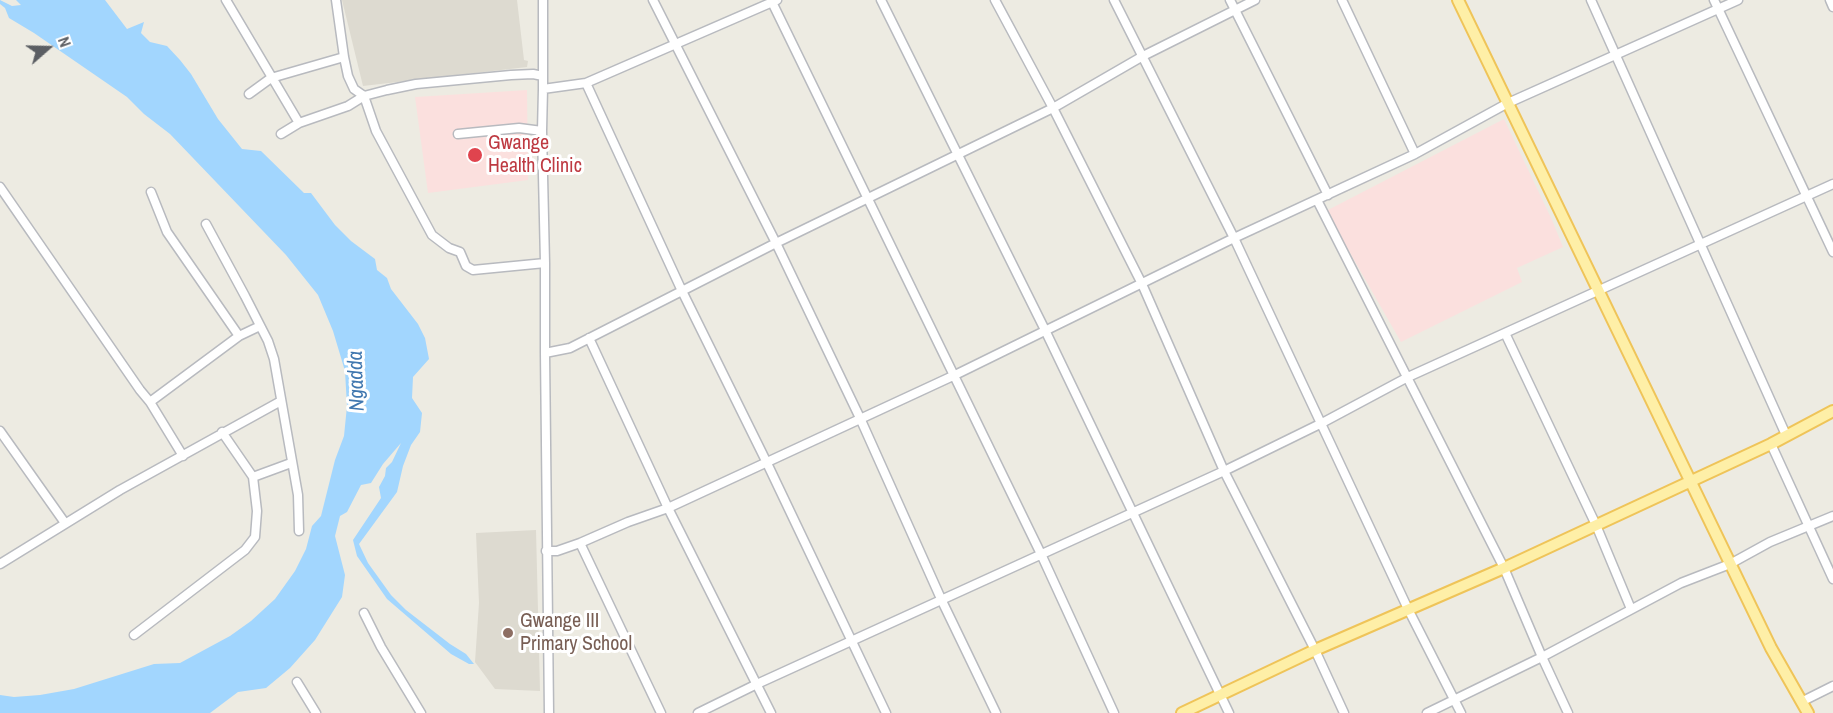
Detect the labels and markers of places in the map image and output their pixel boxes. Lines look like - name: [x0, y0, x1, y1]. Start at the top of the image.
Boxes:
- place label: Gwange Health Clinic: [488, 132, 582, 179]
- marker: Gwange Health Clinic: [466, 146, 484, 164]
- place label: Gwange III Primary School: [520, 610, 632, 657]
- marker: Gwange III Primary School: [501, 626, 515, 640]

